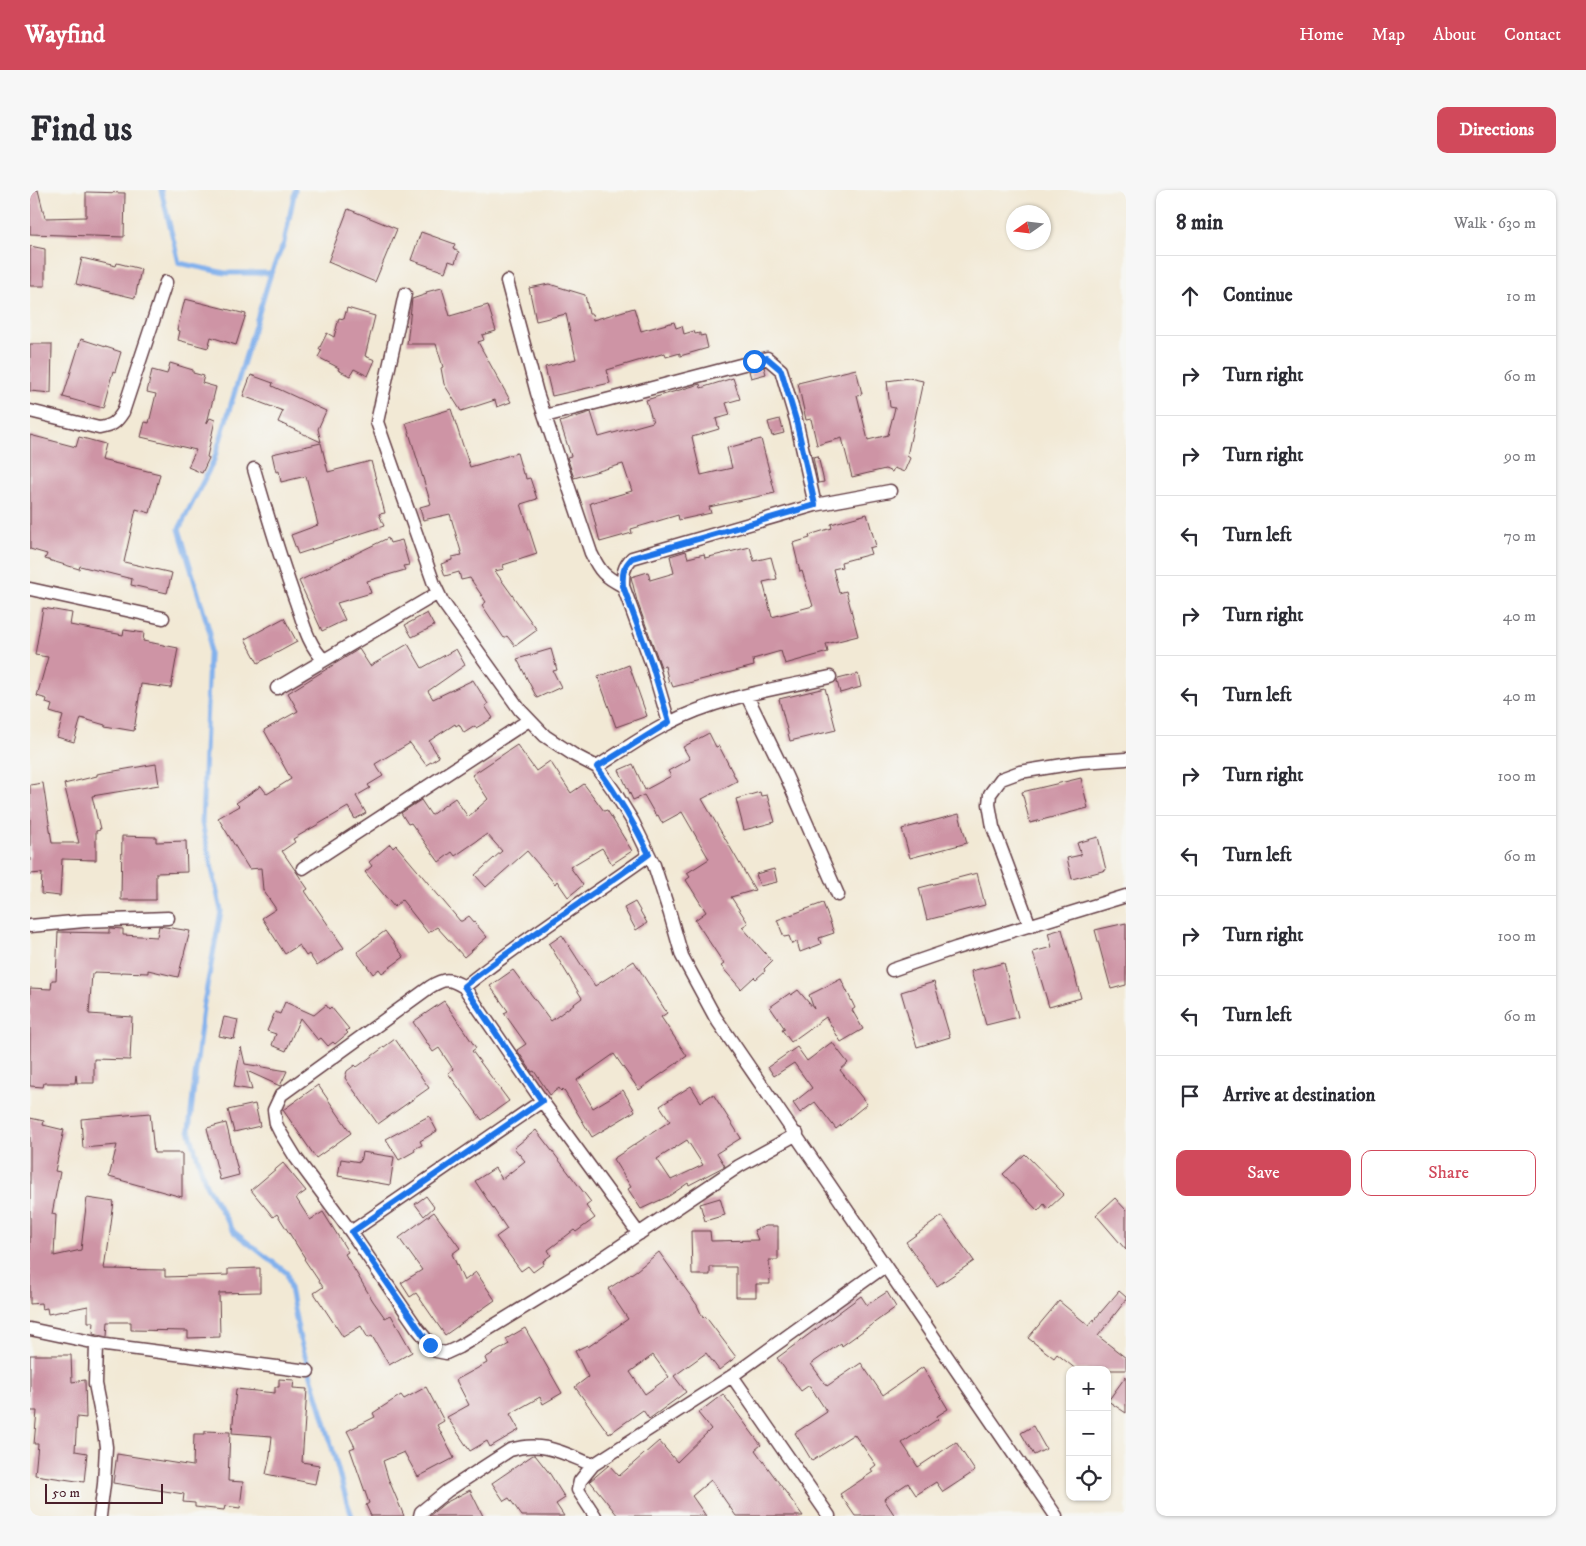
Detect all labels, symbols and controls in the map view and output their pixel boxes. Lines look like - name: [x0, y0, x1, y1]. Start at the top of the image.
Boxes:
- text: Wayfind: [25, 20, 105, 50]
- text: Home: [1299, 24, 1344, 46]
- text: Map: [1372, 24, 1405, 46]
- text: About: [1433, 24, 1476, 46]
- text: Contact: [1504, 24, 1561, 46]
- button: Directions: [1437, 107, 1556, 153]
- text: Find us: [30, 108, 132, 152]
- north arrow: [1006, 205, 1051, 250]
- text: 8 min: [1176, 210, 1223, 236]
- text: Walk · 630 m: [1454, 213, 1536, 233]
- icon: ahead: [1176, 282, 1204, 310]
- text: Continue: [1223, 284, 1293, 307]
- text: 10 m: [1506, 286, 1536, 306]
- route start: [743, 350, 766, 373]
- icon: right: [1176, 362, 1204, 390]
- text: Turn right: [1223, 364, 1303, 387]
- text: 60 m: [1504, 366, 1536, 386]
- icon: right: [1176, 442, 1204, 470]
- text: Turn right: [1223, 444, 1303, 467]
- text: 90 m: [1504, 446, 1536, 466]
- icon: left: [1176, 522, 1204, 550]
- text: Turn left: [1223, 524, 1292, 547]
- text: 70 m: [1504, 526, 1536, 546]
- icon: right: [1176, 602, 1204, 630]
- text: Turn right: [1223, 604, 1303, 627]
- text: 40 m: [1503, 606, 1536, 626]
- icon: left: [1176, 682, 1204, 710]
- text: Turn left: [1223, 684, 1292, 707]
- text: 40 m: [1503, 686, 1536, 706]
- icon: right: [1176, 762, 1204, 790]
- text: Turn right: [1223, 764, 1303, 787]
- text: 100 m: [1498, 766, 1536, 786]
- icon: left: [1176, 842, 1204, 870]
- text: Turn left: [1223, 844, 1292, 867]
- text: 60 m: [1504, 846, 1536, 866]
- icon: right: [1176, 922, 1204, 950]
- text: Turn right: [1223, 924, 1303, 947]
- text: 100 m: [1498, 926, 1536, 946]
- icon: left: [1176, 1002, 1204, 1030]
- text: Turn left: [1223, 1004, 1292, 1027]
- text: 60 m: [1504, 1006, 1536, 1026]
- icon: arrive: [1176, 1082, 1204, 1110]
- text: Arrive at destination: [1223, 1084, 1375, 1107]
- button: Save: [1176, 1150, 1351, 1196]
- button: Share: [1361, 1150, 1536, 1196]
- route end: [419, 1334, 442, 1357]
- map controls: [1066, 1366, 1111, 1501]
- button: +: [1066, 1366, 1111, 1411]
- button: −: [1066, 1411, 1111, 1456]
- button: locate: [1066, 1456, 1111, 1501]
- scale bar: [45, 1481, 162, 1504]
- text: 50 m: [52, 1484, 80, 1502]

